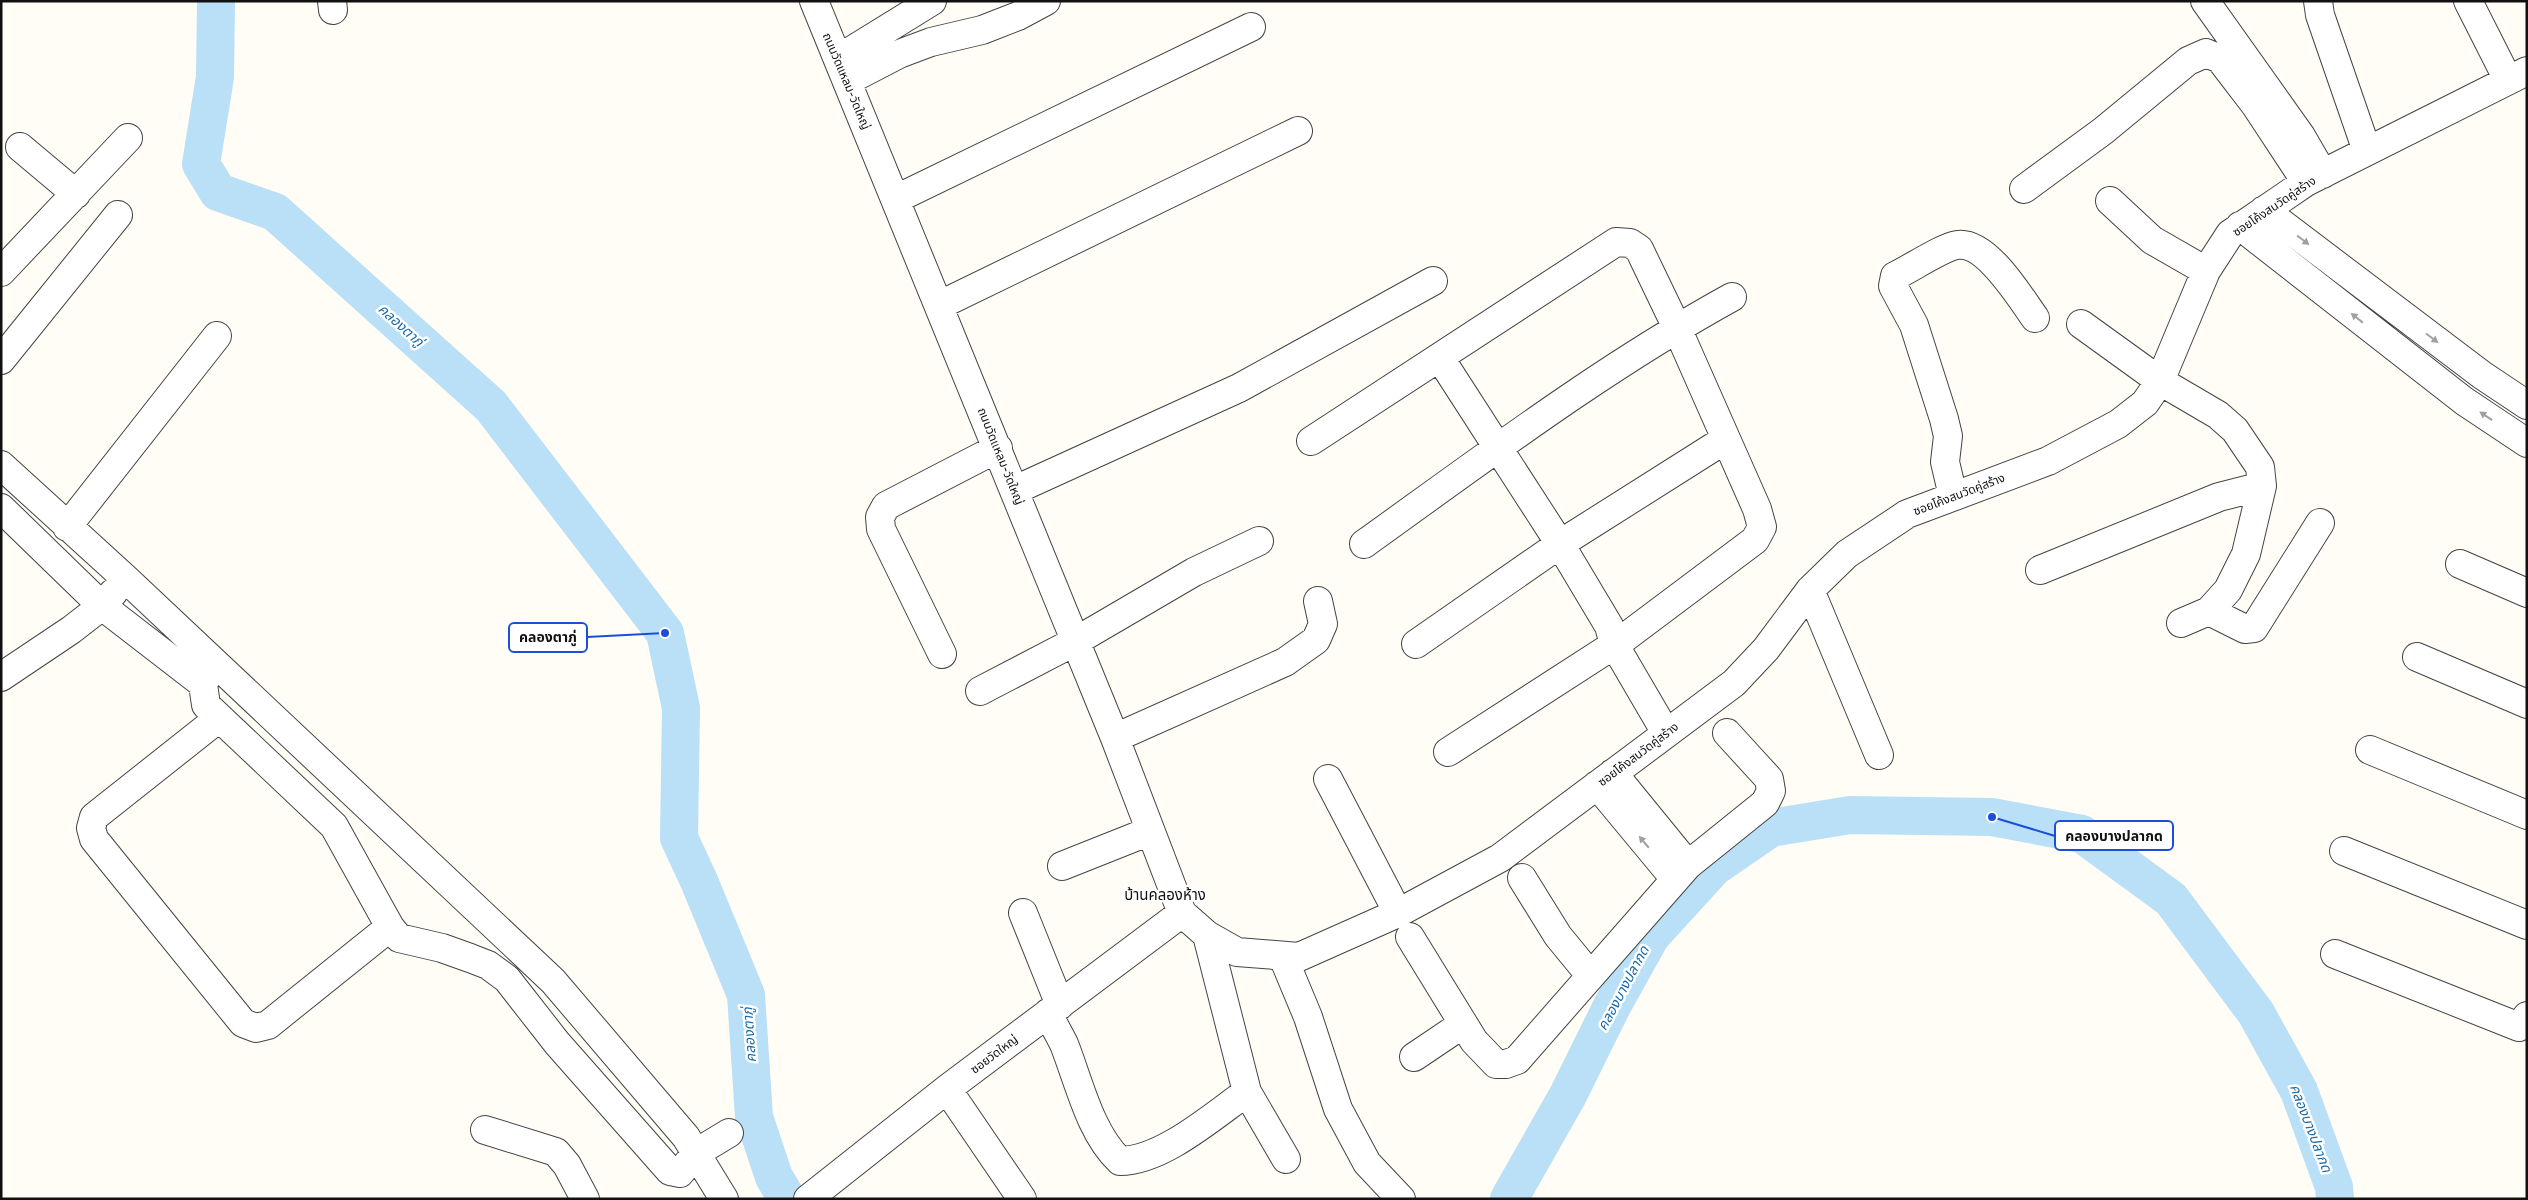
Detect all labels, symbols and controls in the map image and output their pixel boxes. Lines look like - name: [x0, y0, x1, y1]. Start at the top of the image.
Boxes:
- street label: ถนนวัดแหลม-วัดใหญ่: [820, 30, 874, 132]
- street label: ซอยโค้งสนวัดคู่สร้าง: [2230, 173, 2318, 239]
- one-way arrow: [2296, 235, 2310, 245]
- water label: คลองตาภู่: [374, 300, 429, 351]
- one-way arrow: [2351, 312, 2364, 323]
- one-way arrow: [2425, 332, 2438, 343]
- street label: ถนนวัดแหลม-วัดใหญ่: [975, 405, 1027, 507]
- one-way arrow: [2479, 411, 2493, 421]
- street label: ซอยโค้งสนวัดคู่สร้าง: [1911, 470, 2007, 518]
- callout: คลองตาภู่: [509, 623, 587, 652]
- text: คลองตาภู่: [519, 628, 577, 647]
- street label: ซอยโค้งสนวัดคู่สร้าง: [1595, 719, 1681, 789]
- callout: คลองบางปลากด: [2055, 821, 2173, 850]
- text: คลองบางปลากด: [2065, 827, 2163, 845]
- one-way arrow: [1639, 836, 1650, 848]
- district label: บ้านคลองห้าง: [1124, 885, 1206, 904]
- water label: คลองบางปลากด: [1593, 942, 1653, 1033]
- water label: คลองตาภู่: [738, 1005, 760, 1063]
- street label: ซอยวัดใหญ่: [967, 1031, 1021, 1077]
- water label: คลองบางปลากด: [2286, 1081, 2336, 1175]

